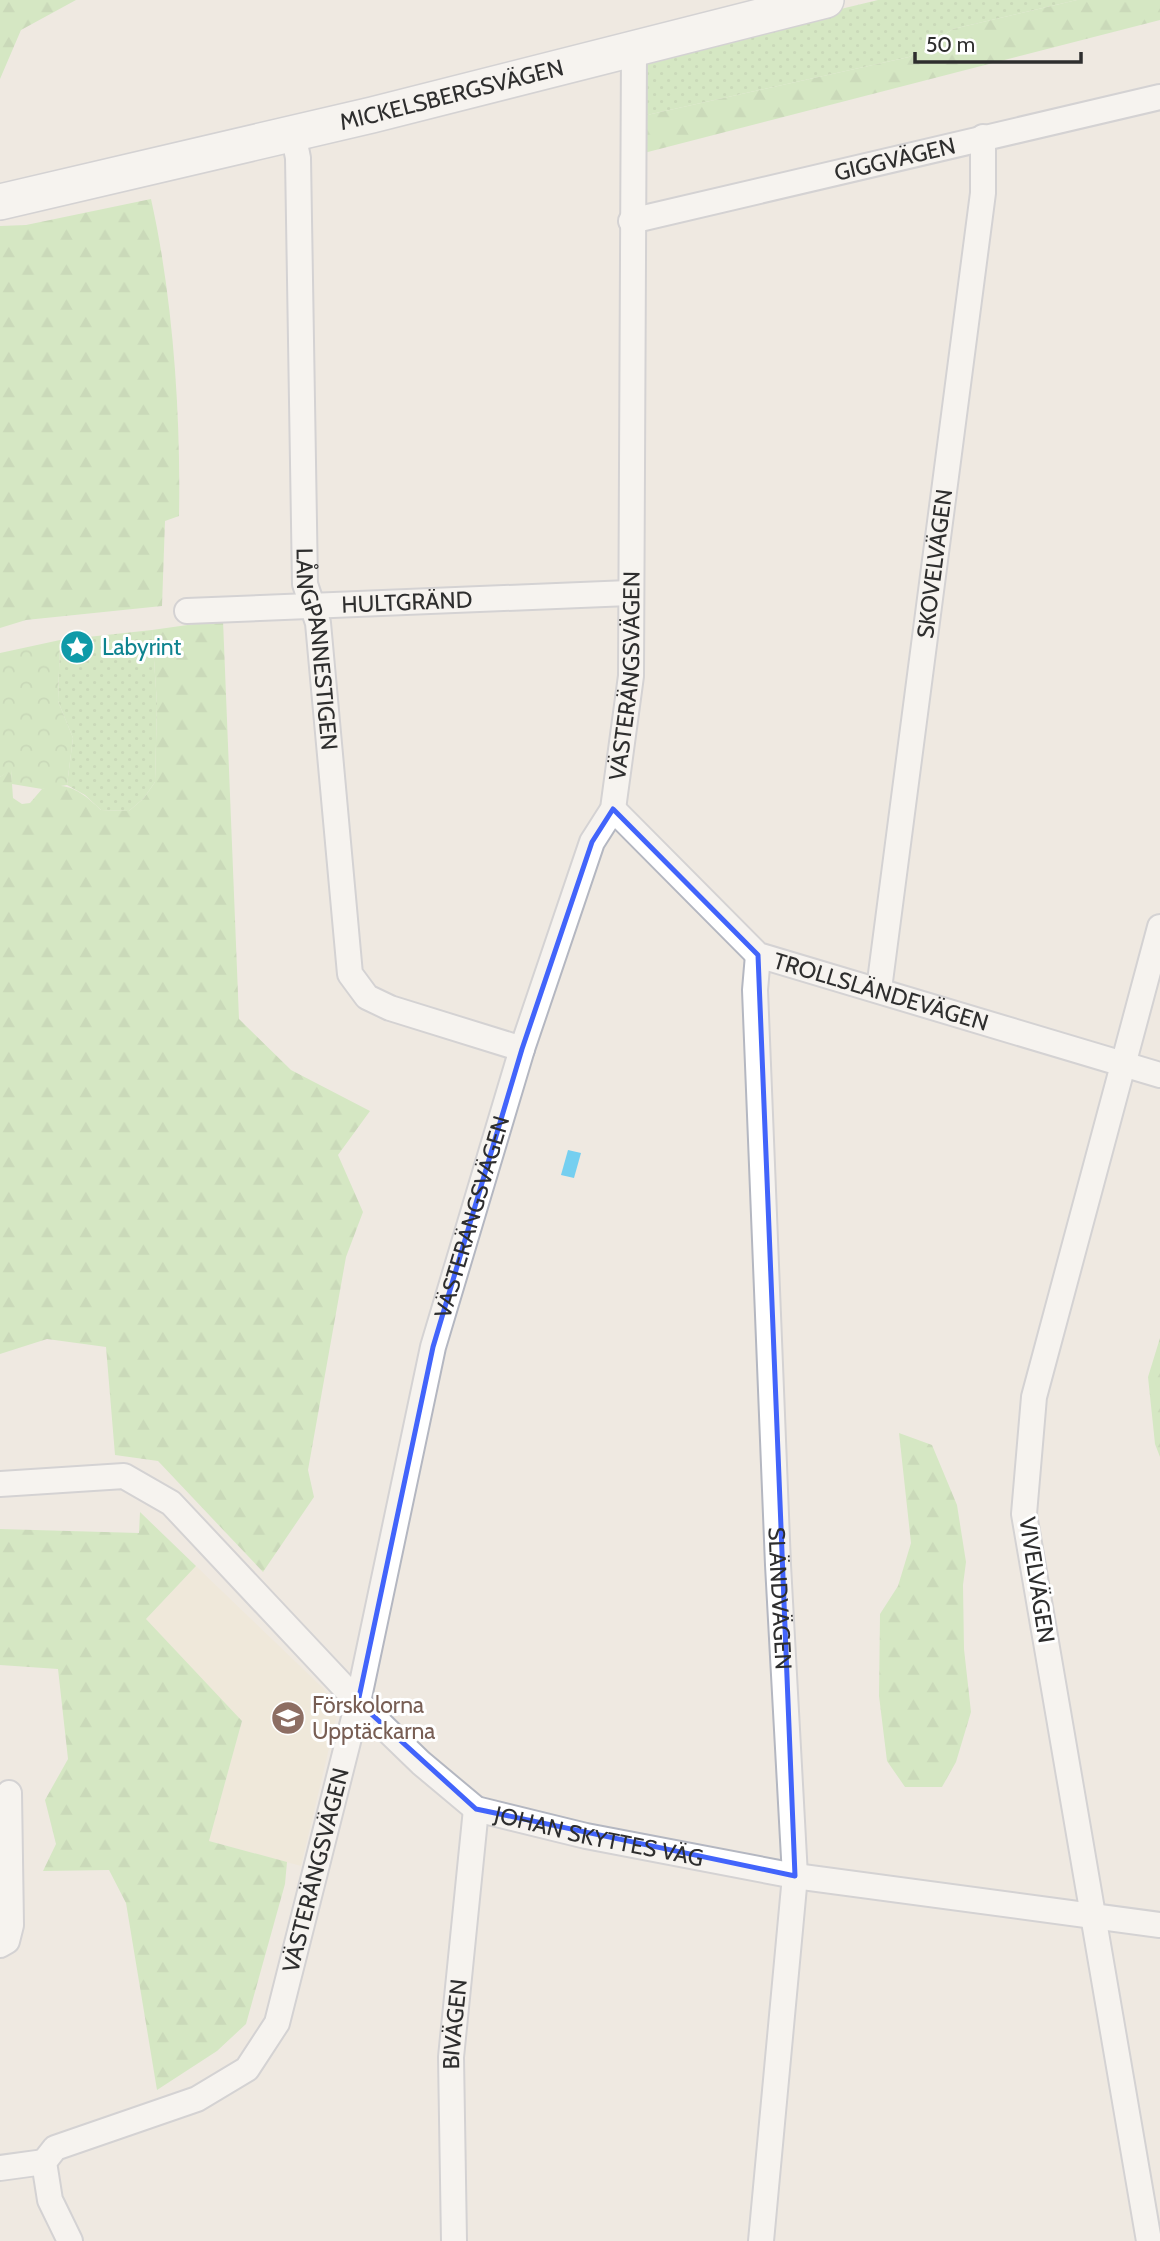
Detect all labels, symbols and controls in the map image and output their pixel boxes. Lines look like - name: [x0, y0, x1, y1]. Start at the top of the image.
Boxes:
- scale bar: [915, 21, 1081, 65]
- text: 50 m: [926, 32, 975, 57]
- street label: MICKELSBERGSVÄGEN: [337, 53, 566, 136]
- street label: GIGGVÄGEN: [832, 131, 958, 187]
- street label: SKOVELVÄGEN: [911, 487, 958, 640]
- street label: LÅNGPANNESTIGEN: [290, 548, 344, 752]
- street label: VÄSTERÄNGSVÄGEN: [603, 571, 646, 782]
- street label: HULTGRÄND: [341, 585, 473, 619]
- place icon: Labyrint: [58, 628, 96, 666]
- place label: Labyrint: [102, 633, 182, 661]
- street label: TROLLSLÄNDEVÄGEN: [770, 946, 992, 1037]
- street label: VÄSTERÄNGSVÄGEN: [428, 1112, 515, 1321]
- street label: VIVELVÄGEN: [1013, 1515, 1061, 1645]
- street label: SLÄNDVÄGEN: [762, 1526, 798, 1671]
- place label: Förskolorna Upptäckarna: [312, 1691, 435, 1745]
- school or university icon: Förskolorna Upptäckarna: [269, 1699, 307, 1737]
- street label: VÄSTERÄNGSVÄGEN: [276, 1765, 355, 1975]
- street label: JOHAN SKYTTES VÄG: [491, 1800, 706, 1872]
- street label: BIVÄGEN: [437, 1978, 473, 2070]

